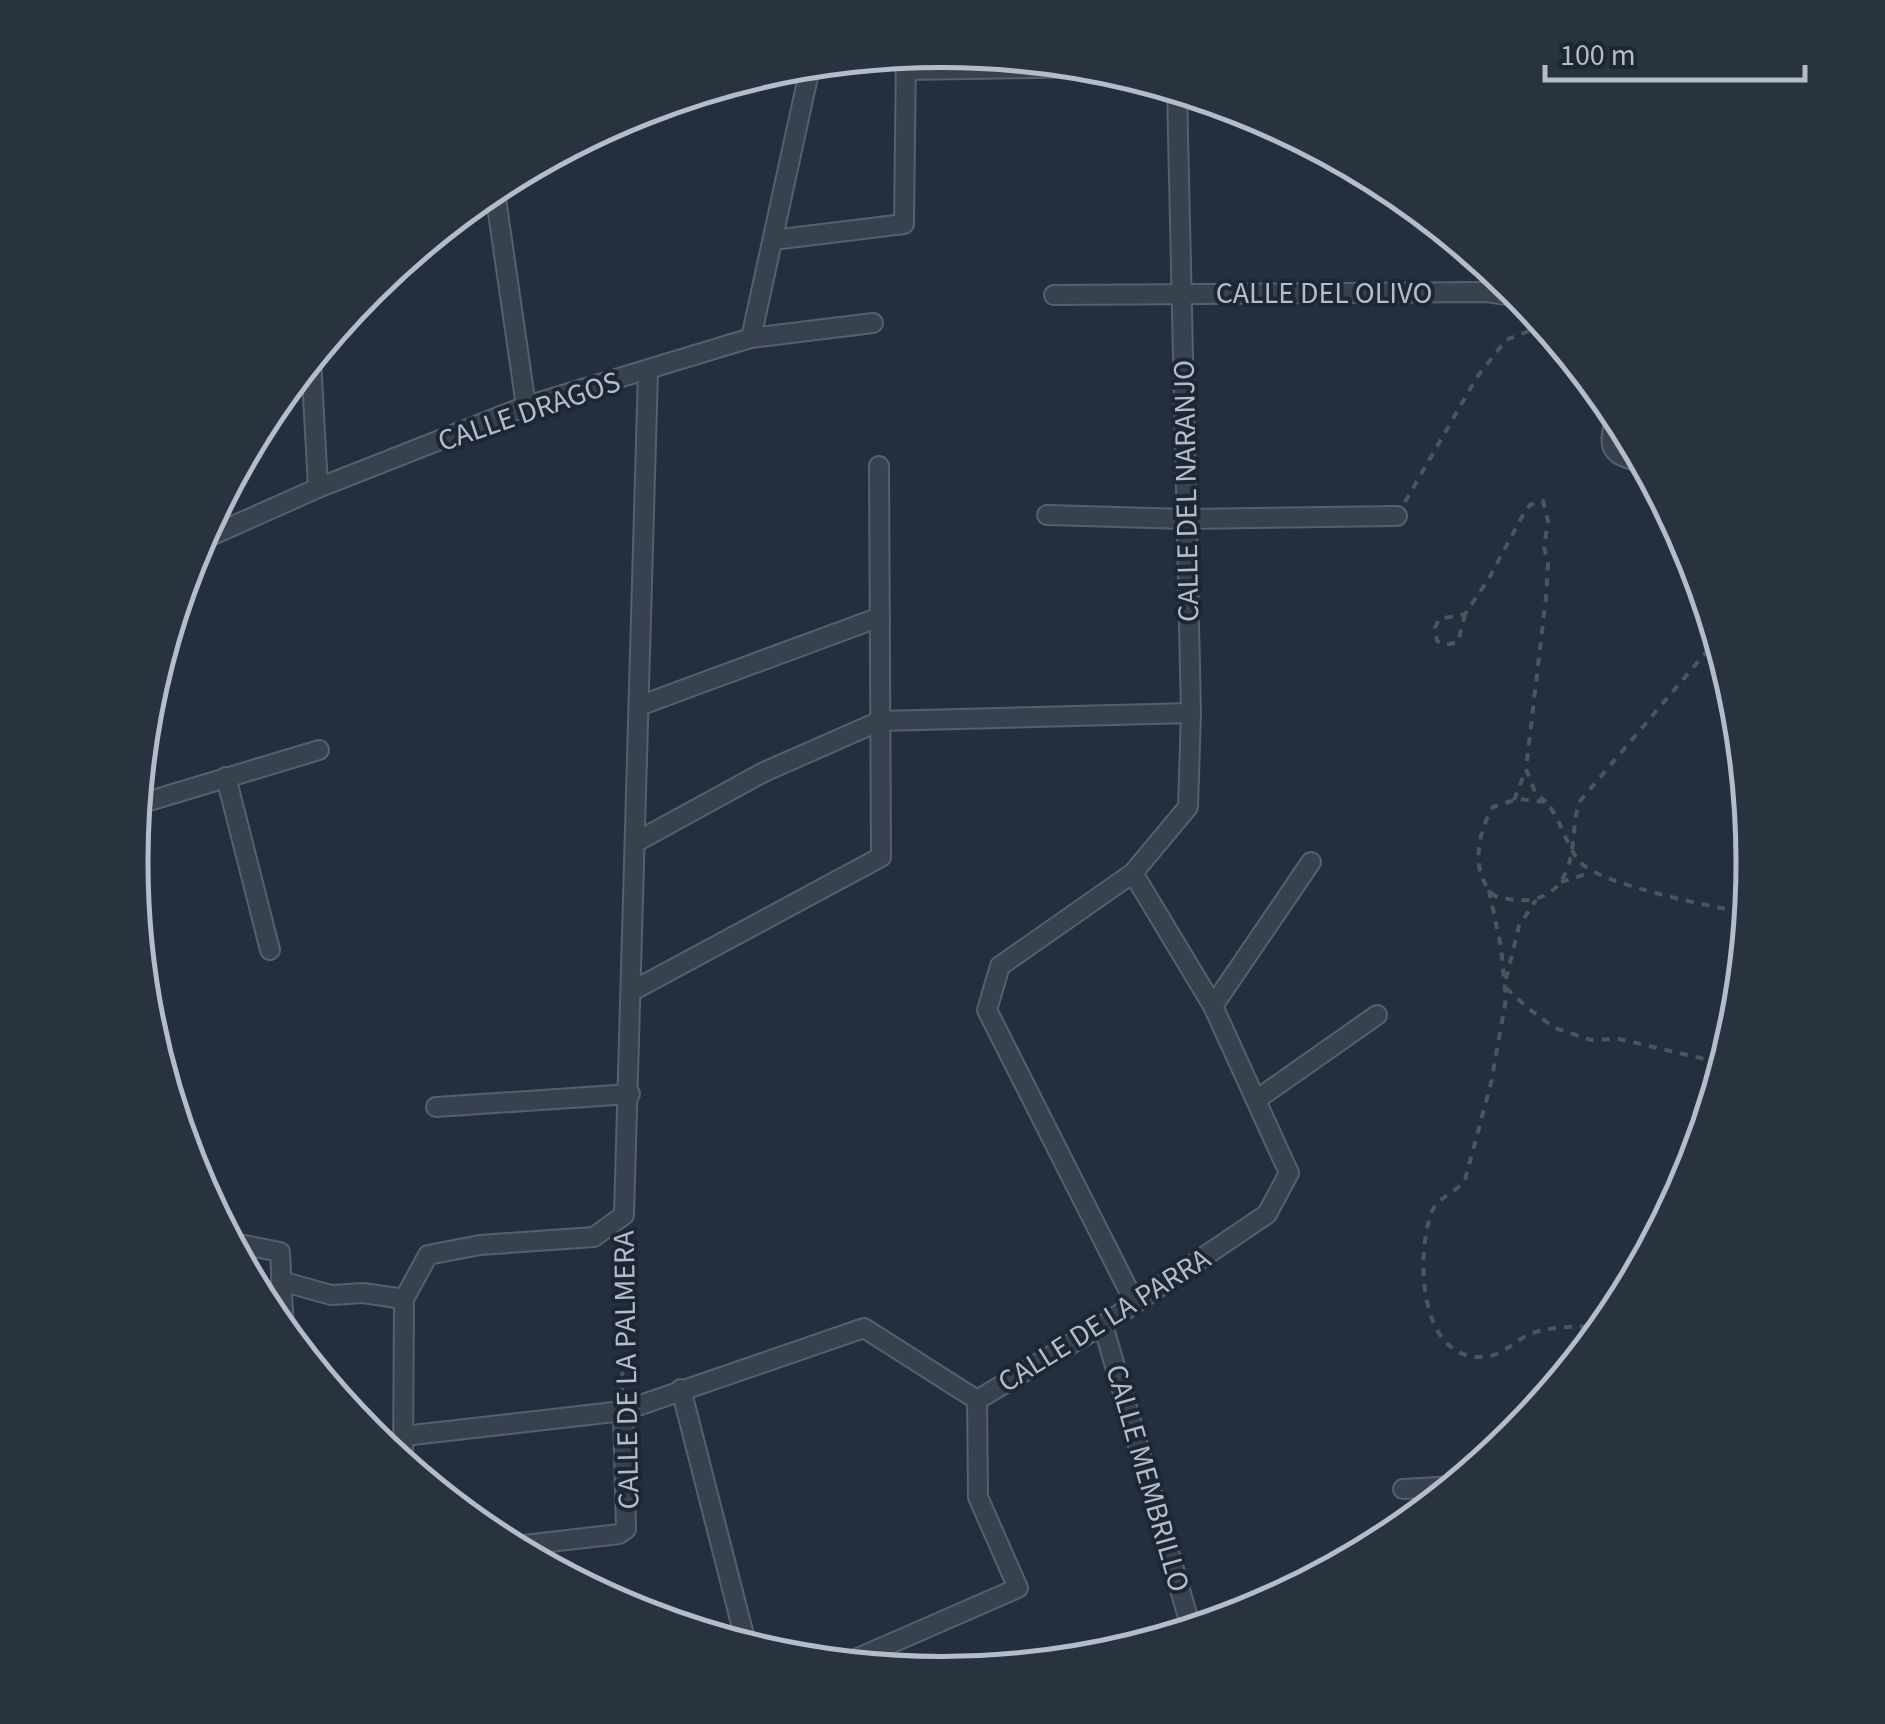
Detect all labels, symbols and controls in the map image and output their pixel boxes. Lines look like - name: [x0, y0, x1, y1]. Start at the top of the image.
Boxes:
- scale bar: [1545, 20, 1805, 82]
- text: 100 m: [1560, 34, 1636, 77]
- street label: CALLE DEL OLIVO: [1216, 272, 1432, 315]
- street label: CALLE DRAGOS: [432, 360, 626, 463]
- street label: CALLE DEL NARANJO: [1163, 360, 1210, 622]
- street label: CALLE DE LA PALMERA: [603, 1229, 650, 1510]
- street label: CALLE DE LA PARRA: [989, 1237, 1220, 1403]
- street label: CALLE MEMBRILLO: [1095, 1359, 1201, 1597]

